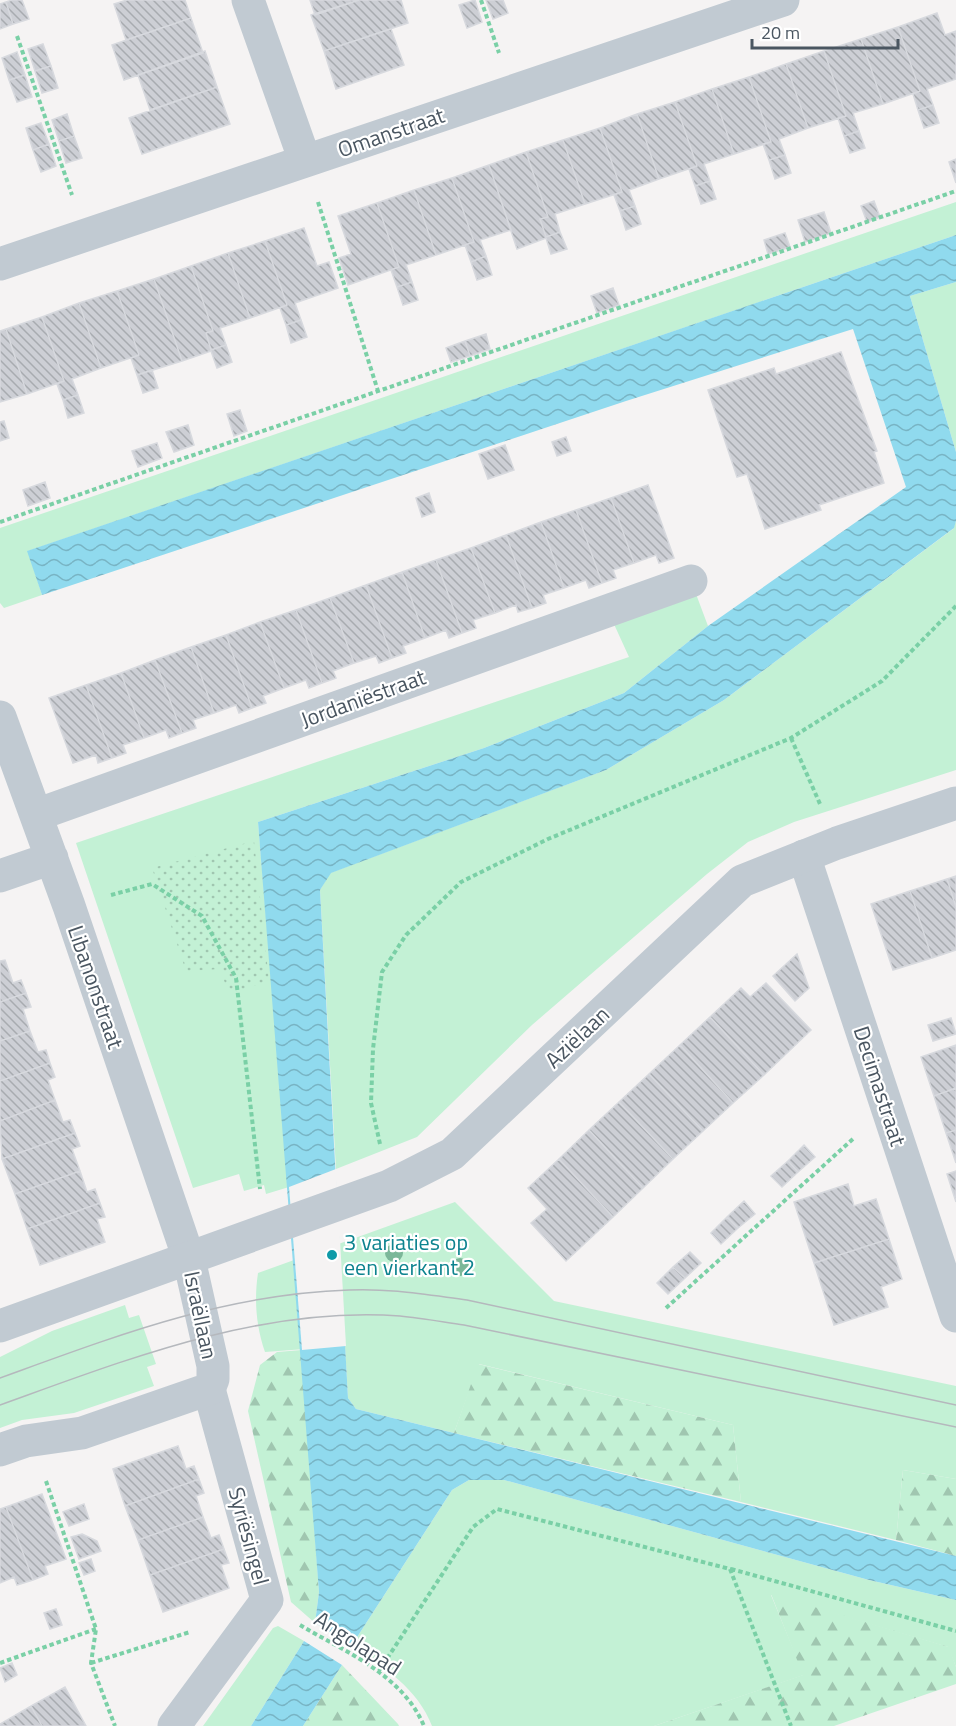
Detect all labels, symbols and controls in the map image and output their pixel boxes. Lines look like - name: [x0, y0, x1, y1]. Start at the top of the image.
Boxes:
- scale bar: [752, 12, 898, 50]
- text: 20 m: [761, 19, 800, 46]
- street label: Omanstraat: [333, 98, 449, 166]
- street label: Jordaniëstraat: [296, 660, 431, 736]
- street label: Libanonstraat: [59, 921, 133, 1054]
- street label: Aziëlaan: [537, 998, 617, 1076]
- street label: Decimastraat: [845, 1022, 915, 1151]
- place label: 3 variaties op een vierkant 2: [344, 1225, 475, 1284]
- marker: 3 variaties op een vierkant 2: [325, 1248, 339, 1262]
- street label: Israëllaan: [175, 1268, 227, 1362]
- street label: Syriësingel: [220, 1483, 278, 1589]
- street label: Angolapad: [308, 1602, 408, 1684]

